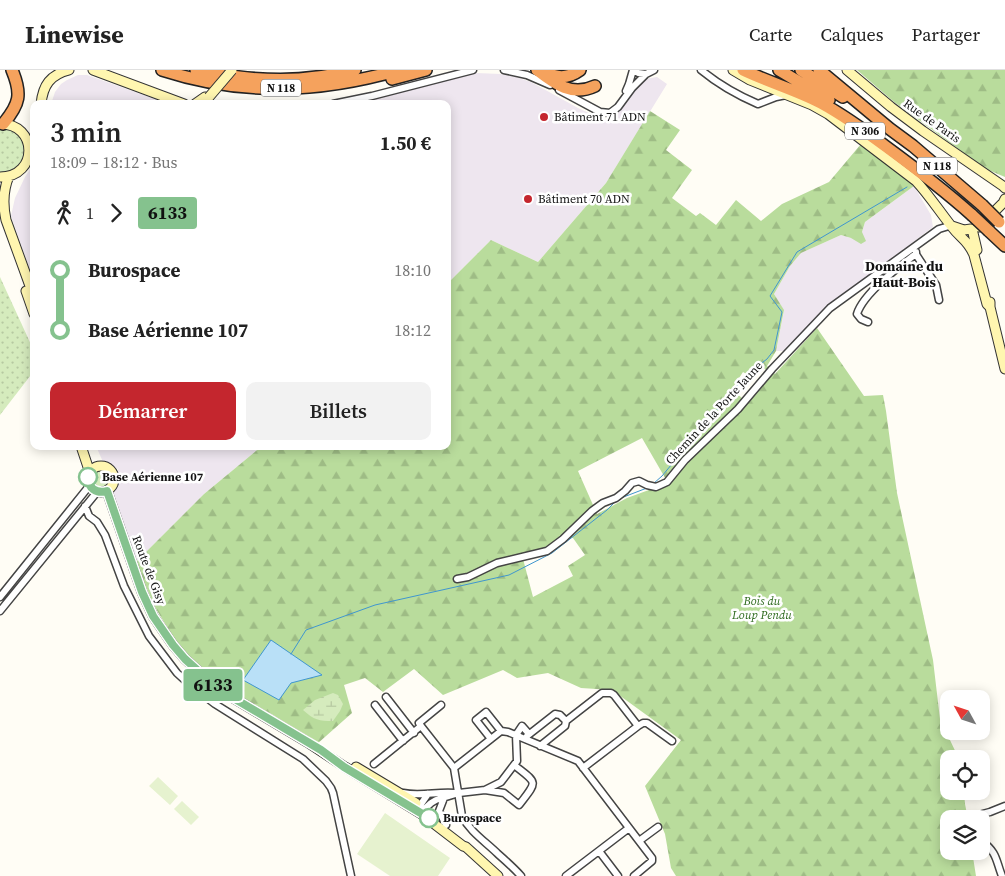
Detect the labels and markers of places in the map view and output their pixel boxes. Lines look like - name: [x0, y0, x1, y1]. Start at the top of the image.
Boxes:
- place label: Bâtiment 71 ADN: [554, 109, 646, 125]
- marker: Bâtiment 71 ADN: [538, 111, 550, 123]
- place label: Bâtiment 70 ADN: [538, 191, 630, 207]
- marker: Bâtiment 70 ADN: [522, 193, 534, 205]
- marker: Base Aérienne 107: [78, 467, 98, 487]
- place label: Base Aérienne 107: [102, 469, 204, 485]
- marker: Burospace: [419, 808, 439, 828]
- place label: Burospace: [443, 810, 501, 826]

